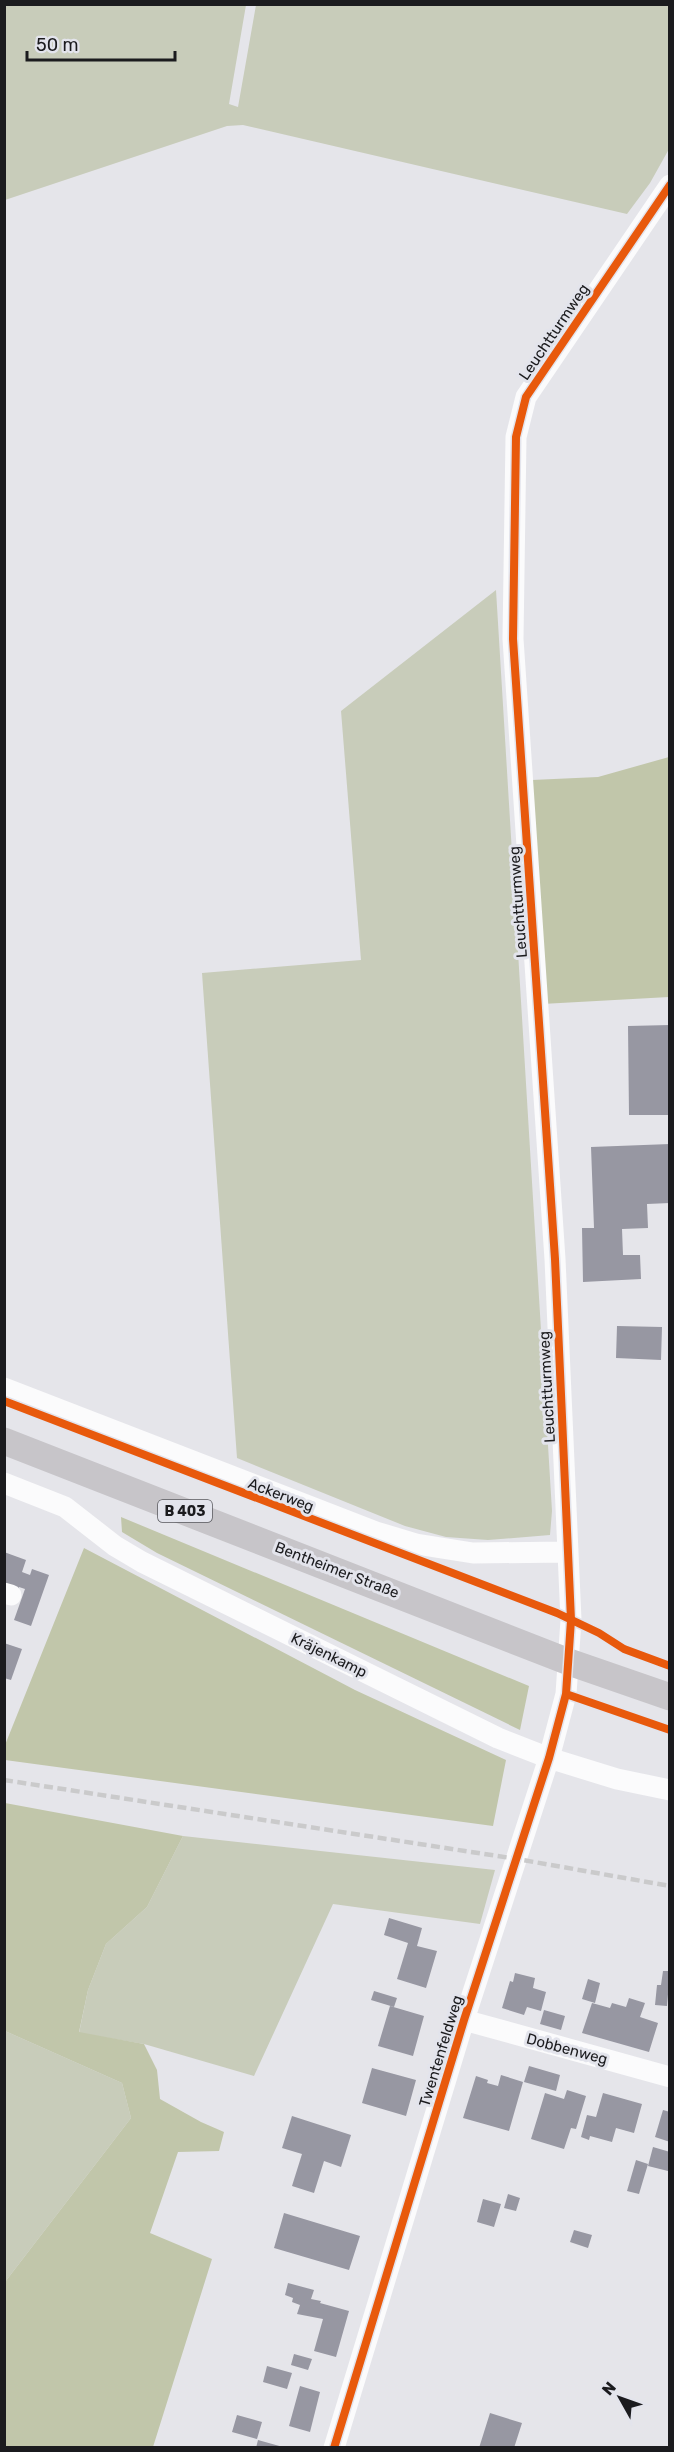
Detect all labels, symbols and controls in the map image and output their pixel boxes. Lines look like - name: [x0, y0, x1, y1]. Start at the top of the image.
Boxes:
- scale bar: [27, 24, 176, 62]
- text: 50 m: [36, 34, 79, 56]
- street label: Leuchtturmweg: [515, 281, 593, 383]
- street label: Leuchtturmweg: [505, 846, 531, 958]
- street label: Leuchtturmweg: [535, 1331, 559, 1443]
- street label: Ackerweg: [246, 1474, 316, 1516]
- road number: B 403: [158, 1500, 212, 1522]
- street label: Bentheimer Straße: [272, 1538, 402, 1602]
- street label: Kräjenkamp: [288, 1629, 370, 1681]
- street label: Twentenfeldweg: [415, 1993, 467, 2109]
- street label: Dobbenweg: [524, 2030, 610, 2068]
- north arrow: [590, 2368, 650, 2428]
- text: N: [598, 2378, 620, 2399]

